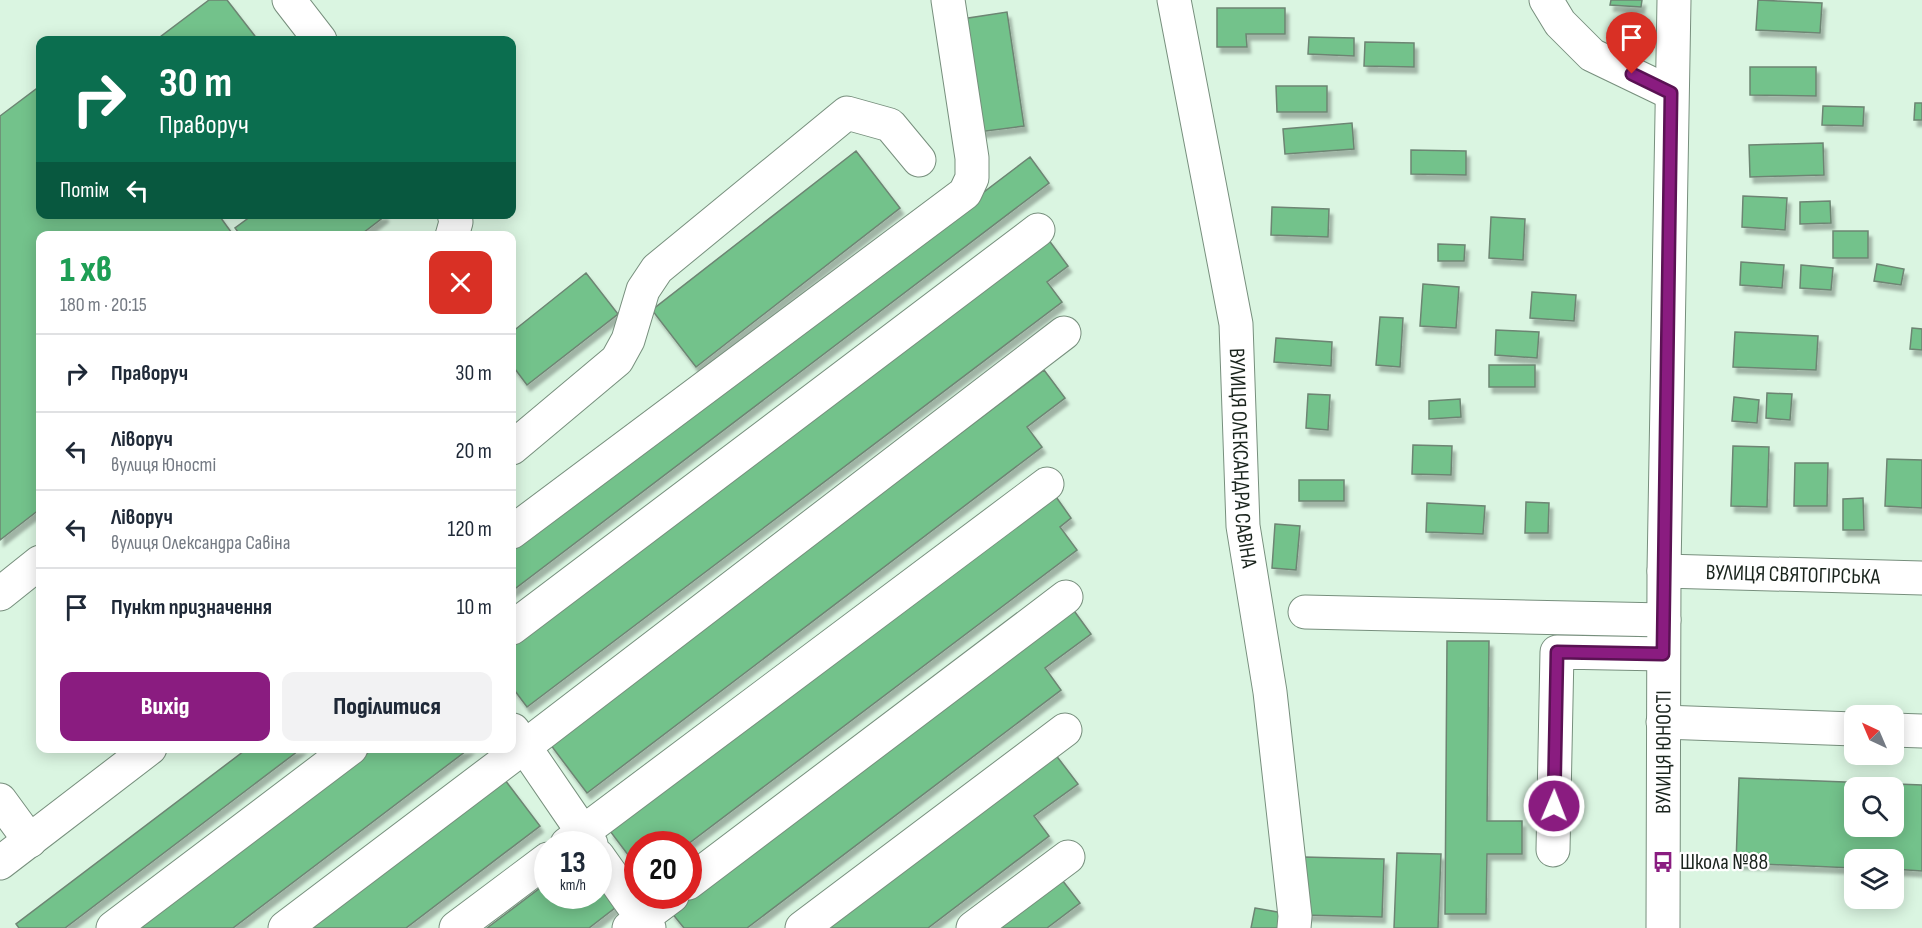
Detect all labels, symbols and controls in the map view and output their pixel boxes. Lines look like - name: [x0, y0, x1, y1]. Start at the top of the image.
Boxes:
- pin: [1606, 12, 1657, 74]
- icon: arrive: [1615, 21, 1648, 54]
- text: 30 m: [159, 58, 232, 109]
- icon: right: [60, 60, 138, 138]
- text: Праворуч: [159, 109, 249, 141]
- icon: left: [121, 174, 154, 207]
- text: Потім: [60, 177, 109, 204]
- text: 1 хв: [60, 249, 112, 292]
- button: close: [429, 251, 492, 314]
- text: 180 m · 20:15: [60, 293, 147, 317]
- street label: ВУЛИЦЯ ОЛЕКСАНДРА САВІНА: [1223, 348, 1263, 570]
- icon: right: [60, 357, 93, 390]
- text: Праворуч: [111, 360, 188, 387]
- text: 30 m: [455, 360, 492, 387]
- text: Ліворуч: [111, 426, 173, 453]
- icon: left: [60, 435, 93, 468]
- text: 20 m: [456, 438, 492, 465]
- text: вулиця Юності: [111, 453, 216, 477]
- text: Ліворуч: [111, 504, 173, 531]
- icon: left: [60, 513, 93, 546]
- text: 120 m: [448, 516, 492, 543]
- text: вулиця Олександра Савіна: [111, 531, 290, 555]
- street label: ВУЛИЦЯ СВЯТОГІРСЬКА: [1705, 559, 1881, 590]
- icon: arrive: [60, 591, 93, 624]
- text: Пункт призначення: [111, 594, 272, 621]
- text: 10 m: [457, 594, 492, 621]
- button: Вихід: [60, 672, 270, 741]
- button: Поділитися: [282, 672, 492, 741]
- street label: ВУЛИЦЯ ЮНОСТІ: [1650, 690, 1677, 814]
- north arrow: [1844, 705, 1904, 765]
- map controls: [1844, 705, 1904, 909]
- position arrow: [1522, 774, 1586, 838]
- button: search: [1844, 777, 1904, 837]
- speed limit sign: 20: [624, 831, 702, 909]
- text: 13: [560, 845, 586, 881]
- place label: Школа №88: [1680, 849, 1768, 876]
- button: layers: [1844, 849, 1904, 909]
- bus stop icon: Школа №88: [1651, 850, 1675, 874]
- text: km/h: [560, 876, 586, 895]

